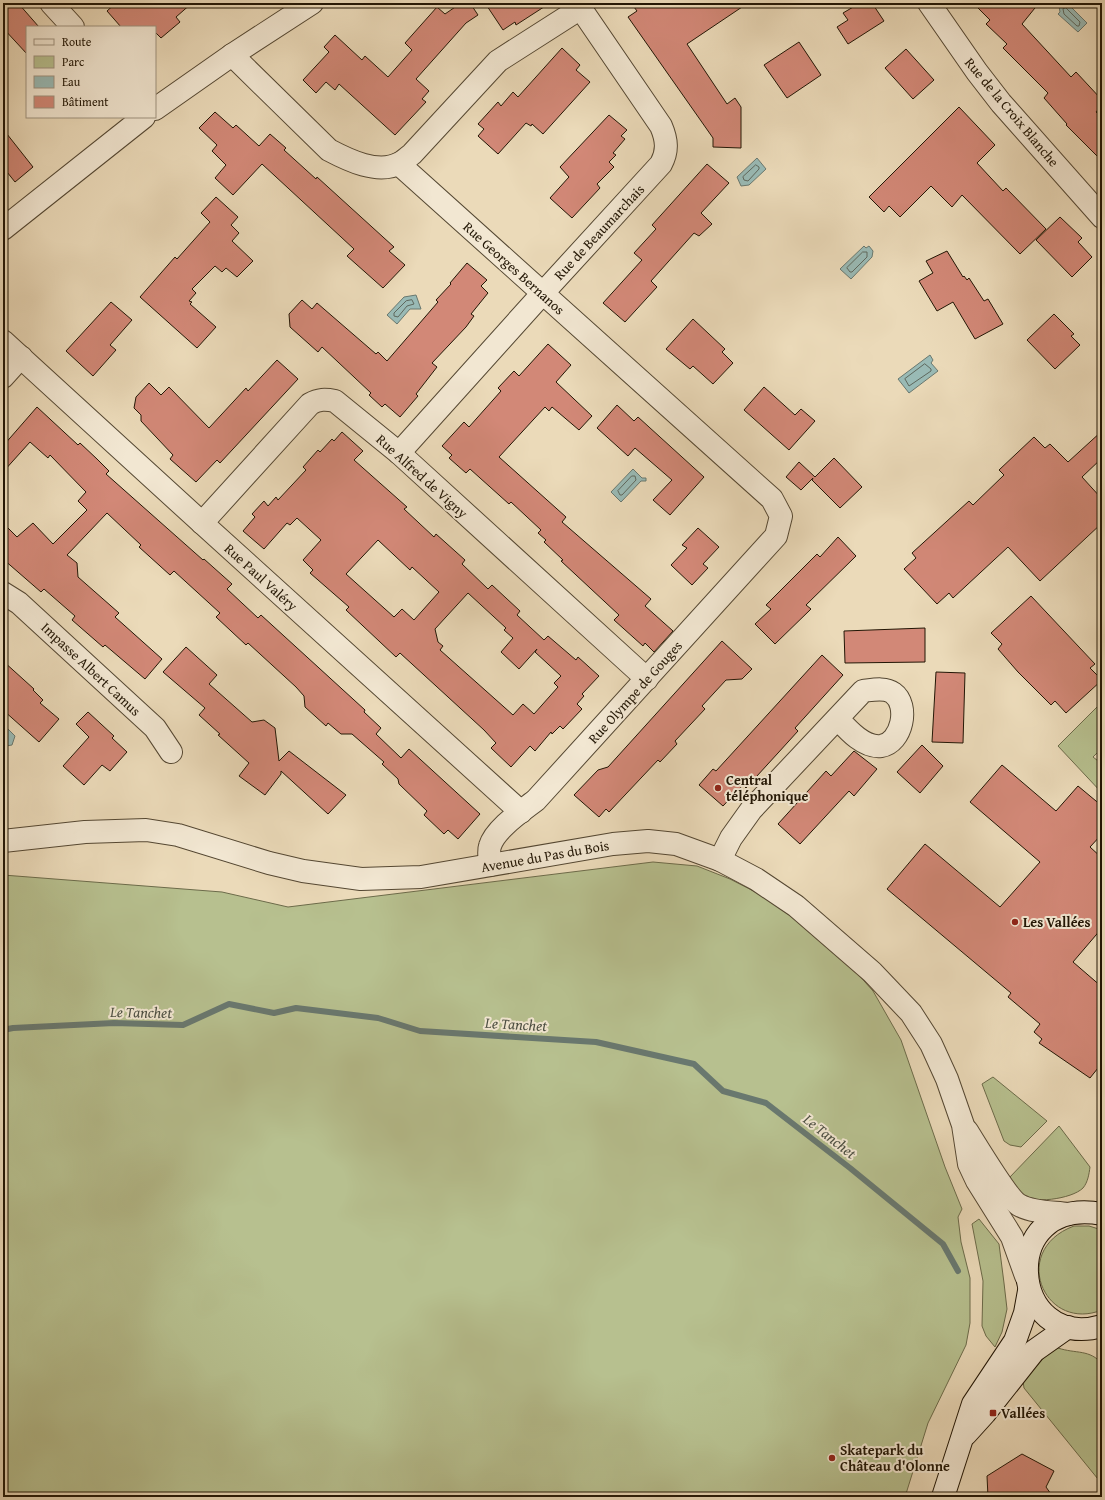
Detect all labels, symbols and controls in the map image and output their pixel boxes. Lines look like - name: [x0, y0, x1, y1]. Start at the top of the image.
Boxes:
- legend: [26, 26, 156, 118]
- text: Route: [62, 33, 92, 50]
- text: Parc: [62, 53, 85, 70]
- street label: Rue de la Croix Blanche: [960, 53, 1064, 171]
- text: Eau: [62, 73, 81, 90]
- text: Bâtiment: [62, 93, 109, 110]
- street label: Rue de Beaumarchais: [549, 180, 649, 284]
- street label: Rue Georges Bernanos: [459, 217, 569, 319]
- street label: Rue Alfred de Vigny: [372, 429, 472, 523]
- street label: Rue Paul Valéry: [220, 539, 302, 615]
- street label: Impasse Albert Camus: [37, 618, 145, 720]
- street label: Rue Olympe de Gouges: [583, 636, 687, 748]
- place label: Central téléphonique: [726, 770, 809, 806]
- marker: Central téléphonique: [713, 783, 723, 793]
- street label: Avenue du Pas du Bois: [479, 835, 611, 877]
- place label: Les Vallées: [1023, 912, 1090, 932]
- marker: Les Vallées: [1010, 917, 1020, 927]
- water label: Le Tanchet: [109, 1001, 172, 1023]
- water label: Le Tanchet: [483, 1012, 548, 1036]
- water label: Le Tanchet: [798, 1108, 861, 1164]
- place label: Vallées: [1001, 1403, 1045, 1423]
- marker: Vallées: [988, 1408, 998, 1418]
- place label: Skatepark du Château d'Olonne: [840, 1440, 950, 1476]
- marker: Skatepark du Château d'Olonne: [827, 1453, 837, 1463]

